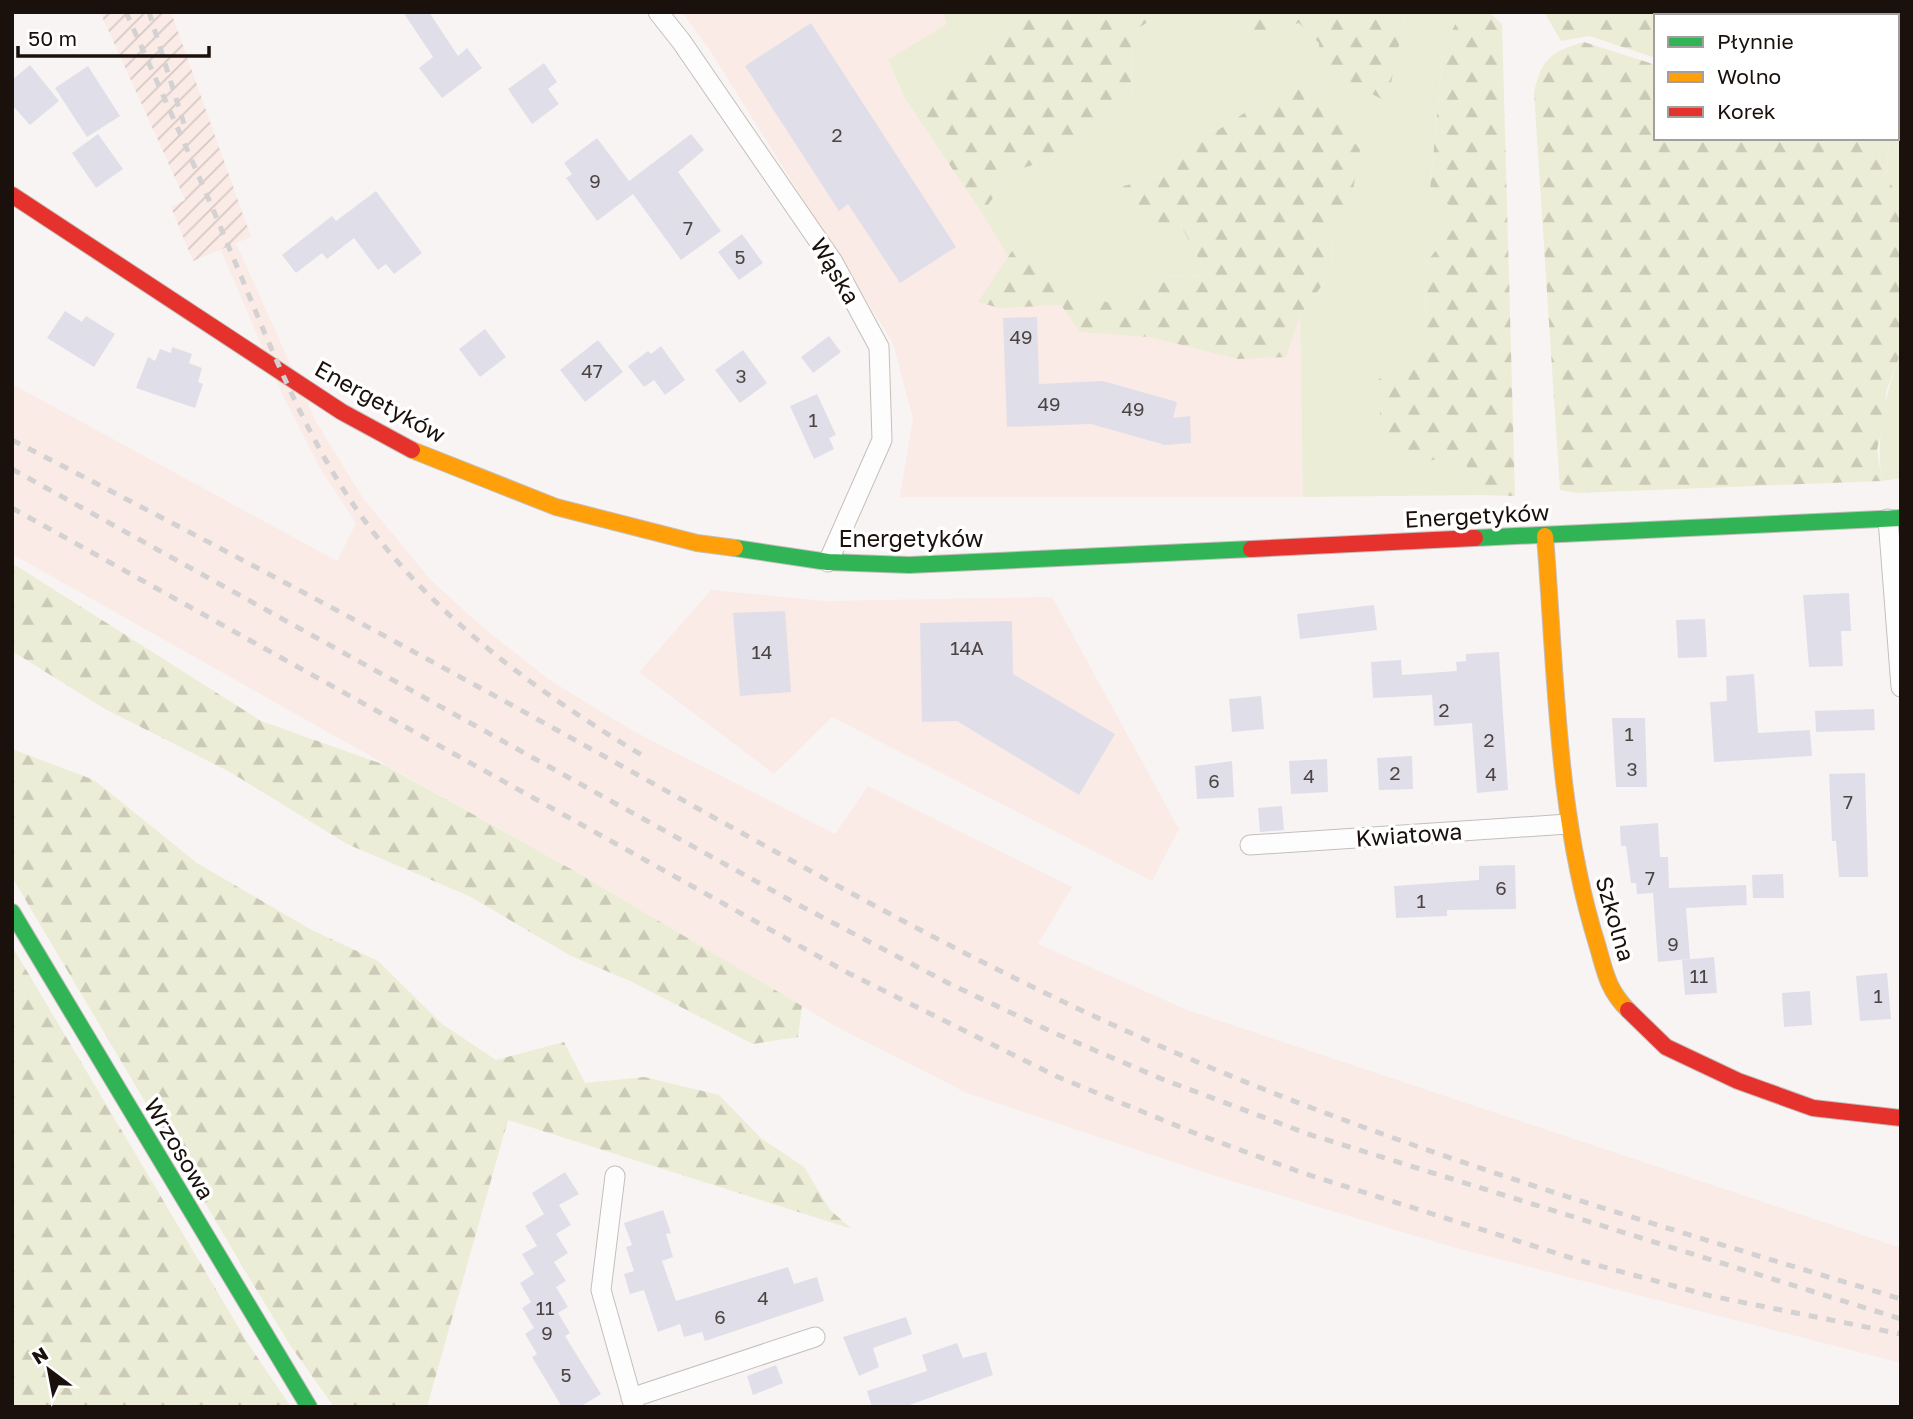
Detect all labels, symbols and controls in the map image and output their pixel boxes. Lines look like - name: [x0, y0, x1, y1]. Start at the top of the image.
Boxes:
- scale bar: [18, 14, 208, 58]
- legend: [1654, 14, 1899, 140]
- text: 50 m: [28, 25, 77, 51]
- text: Płynnie: [1717, 28, 1794, 54]
- text: Wolno: [1717, 63, 1781, 89]
- text: Korek: [1717, 98, 1776, 124]
- house number: 2: [831, 123, 843, 146]
- house number: 9: [589, 169, 601, 192]
- house number: 7: [683, 216, 693, 239]
- street label: Wąska: [805, 232, 866, 309]
- house number: 5: [734, 245, 746, 268]
- house number: 49: [1009, 325, 1033, 348]
- street label: Energetyków: [310, 354, 451, 449]
- house number: 47: [581, 359, 603, 382]
- house number: 3: [735, 364, 747, 387]
- house number: 49: [1037, 392, 1061, 415]
- house number: 49: [1121, 397, 1145, 420]
- house number: 1: [808, 408, 818, 431]
- street label: Energetyków: [1404, 497, 1550, 533]
- street label: Energetyków: [838, 524, 984, 552]
- house number: 14A: [950, 636, 984, 659]
- house number: 14: [752, 640, 772, 663]
- house number: 2: [1438, 698, 1450, 721]
- house number: 1: [1624, 722, 1634, 745]
- house number: 2: [1483, 728, 1495, 751]
- house number: 3: [1626, 757, 1638, 780]
- house number: 2: [1389, 761, 1401, 784]
- house number: 4: [1485, 762, 1497, 785]
- house number: 4: [1303, 764, 1315, 787]
- house number: 6: [1208, 769, 1220, 792]
- house number: 7: [1843, 790, 1853, 813]
- street label: Kwiatowa: [1355, 816, 1463, 852]
- house number: 7: [1645, 866, 1655, 889]
- street label: Szkolna: [1591, 873, 1641, 964]
- house number: 6: [1495, 876, 1507, 899]
- house number: 1: [1416, 889, 1426, 912]
- house number: 9: [1667, 932, 1679, 955]
- house number: 11: [1690, 964, 1708, 987]
- house number: 1: [1873, 984, 1883, 1007]
- street label: Wrzosowa: [139, 1093, 221, 1204]
- house number: 4: [757, 1286, 769, 1309]
- house number: 11: [536, 1296, 554, 1319]
- house number: 6: [714, 1305, 726, 1328]
- house number: 9: [541, 1321, 553, 1344]
- north arrow: [14, 1335, 84, 1405]
- text: N: [28, 1342, 52, 1369]
- house number: 5: [560, 1363, 572, 1386]

